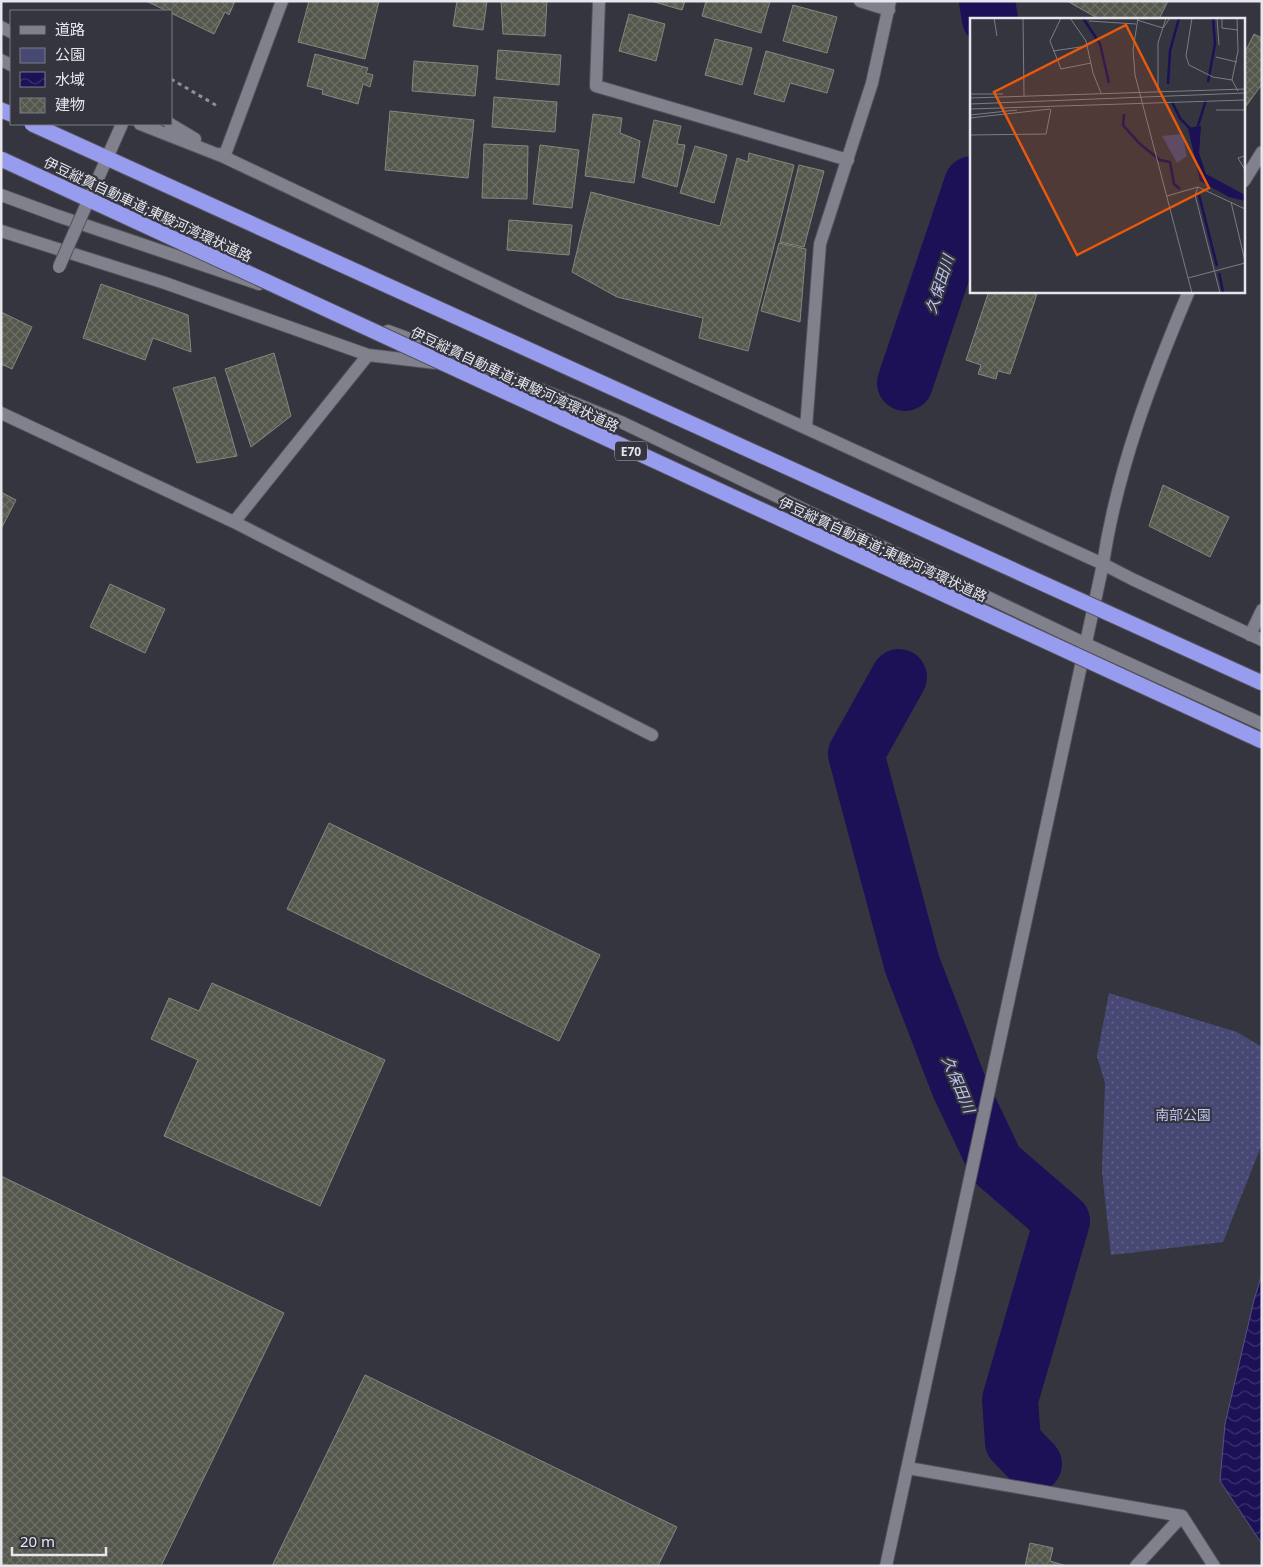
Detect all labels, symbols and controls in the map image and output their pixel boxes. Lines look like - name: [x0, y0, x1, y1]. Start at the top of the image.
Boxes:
- legend: [10, 10, 172, 125]
- inset map: [970, 18, 1246, 292]
- text: 道路: [55, 19, 85, 39]
- text: 公園: [55, 44, 85, 64]
- text: 水域: [55, 69, 85, 89]
- text: 建物: [55, 94, 85, 114]
- street label: 伊豆縦貫自動車道;東駿河湾環状道路: [41, 152, 255, 266]
- water label: 久保田川: [920, 250, 958, 316]
- street label: 伊豆縦貫自動車道;東駿河湾環状道路: [408, 322, 622, 436]
- road number: E70: [615, 442, 647, 461]
- street label: 伊豆縦貫自動車道;東駿河湾環状道路: [776, 492, 990, 606]
- water label: 久保田川: [938, 1052, 981, 1117]
- park label: 南部公園: [1155, 1105, 1211, 1124]
- scale bar: [12, 1524, 106, 1556]
- text: 20 m: [20, 1531, 55, 1551]

